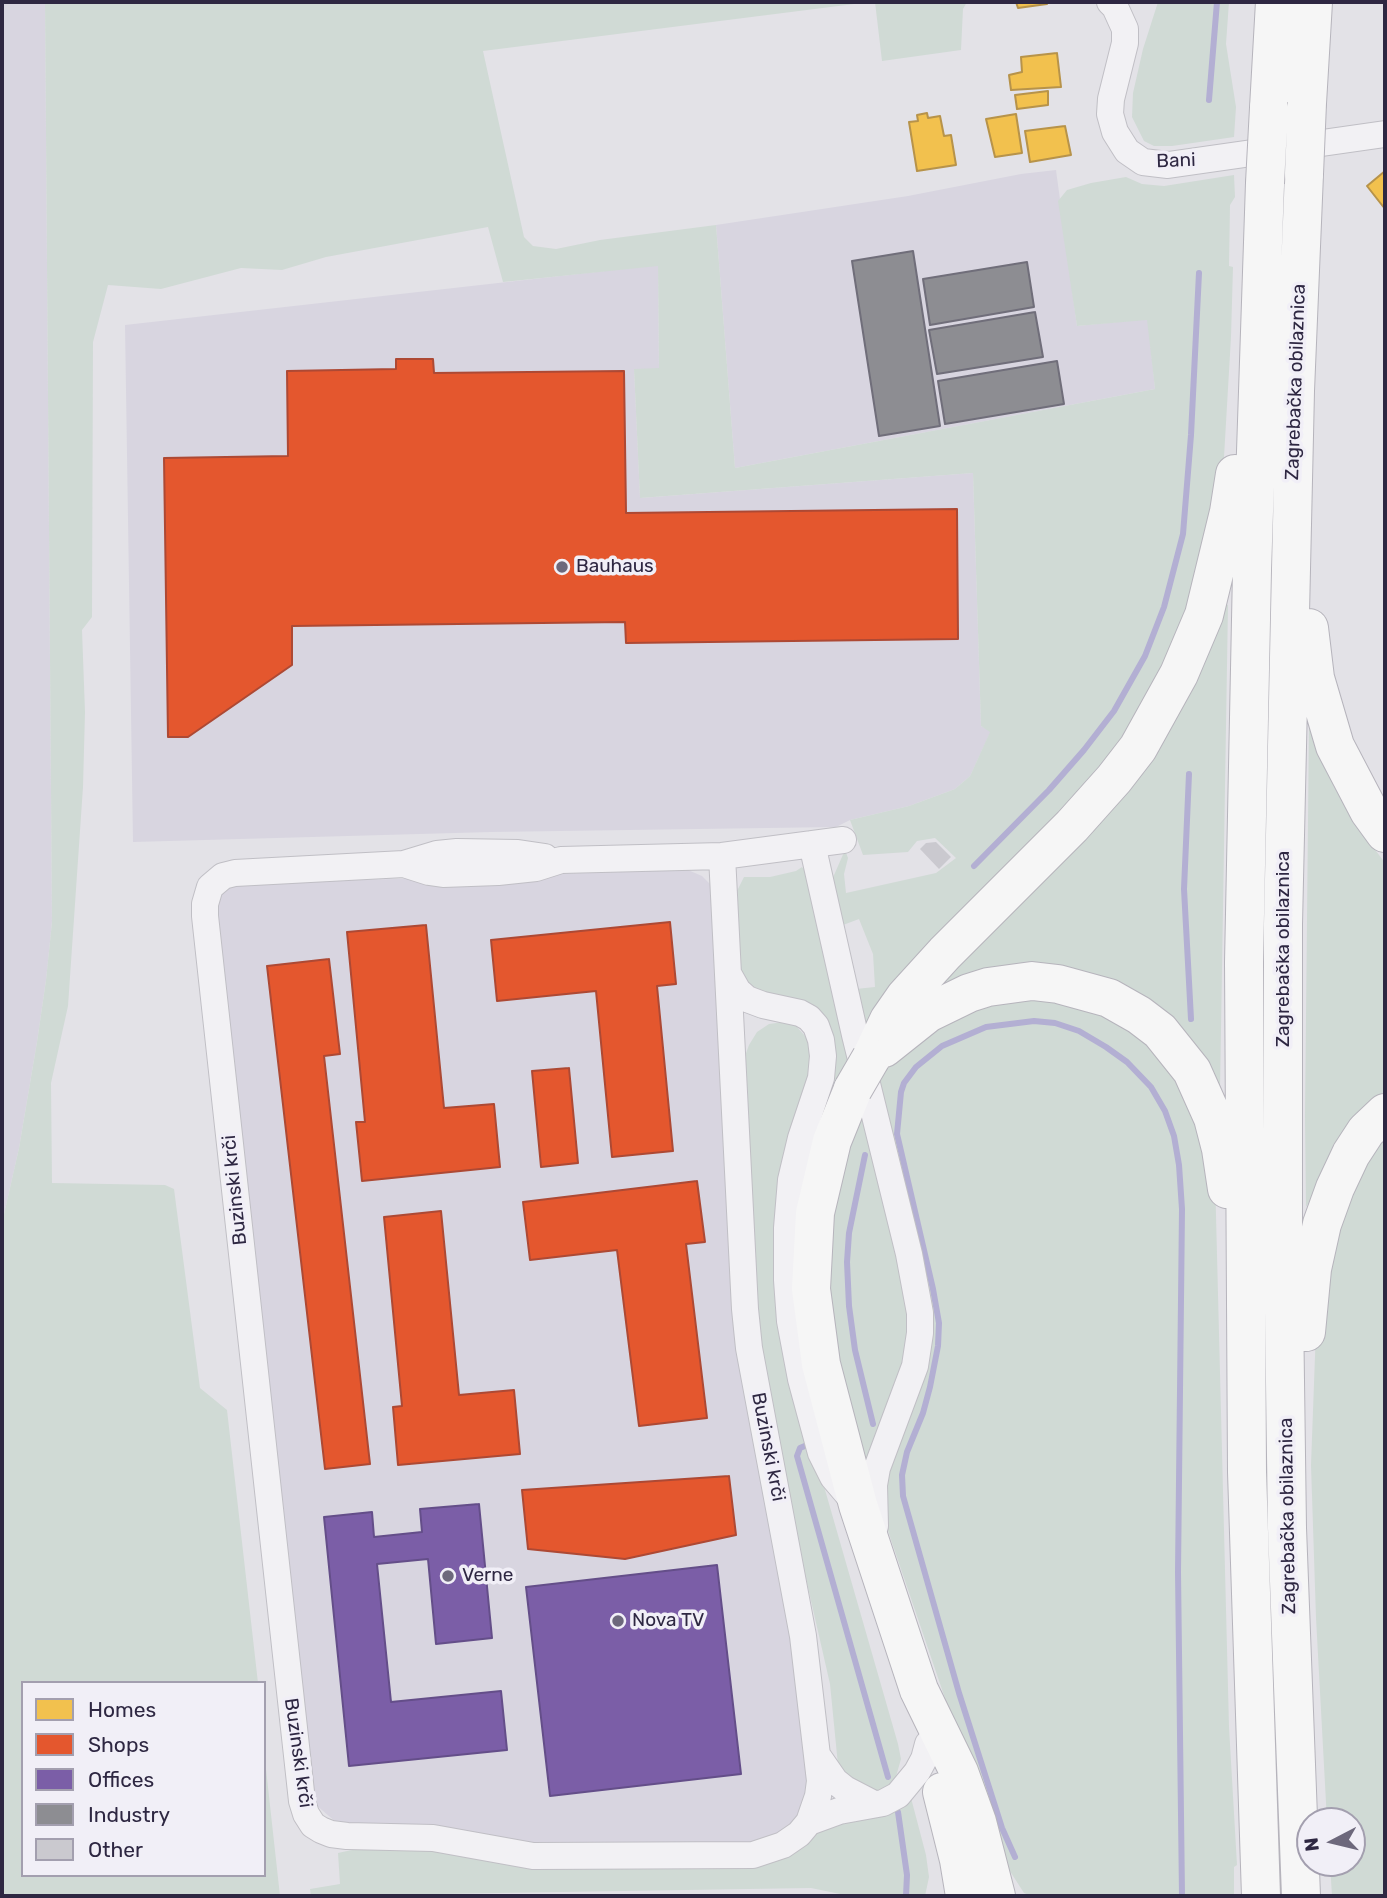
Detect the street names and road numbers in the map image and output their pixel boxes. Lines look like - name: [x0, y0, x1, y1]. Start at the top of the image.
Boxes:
- street label: Bani: [1156, 149, 1196, 173]
- street label: Zagrebačka obilaznica: [1281, 283, 1311, 481]
- street label: Zagrebačka obilaznica: [1273, 851, 1295, 1047]
- street label: Buzinski krči: [218, 1134, 252, 1246]
- street label: Buzinski krči: [746, 1391, 790, 1503]
- street label: Zagrebačka obilaznica: [1275, 1418, 1301, 1614]
- street label: Buzinski krči: [279, 1697, 317, 1809]

